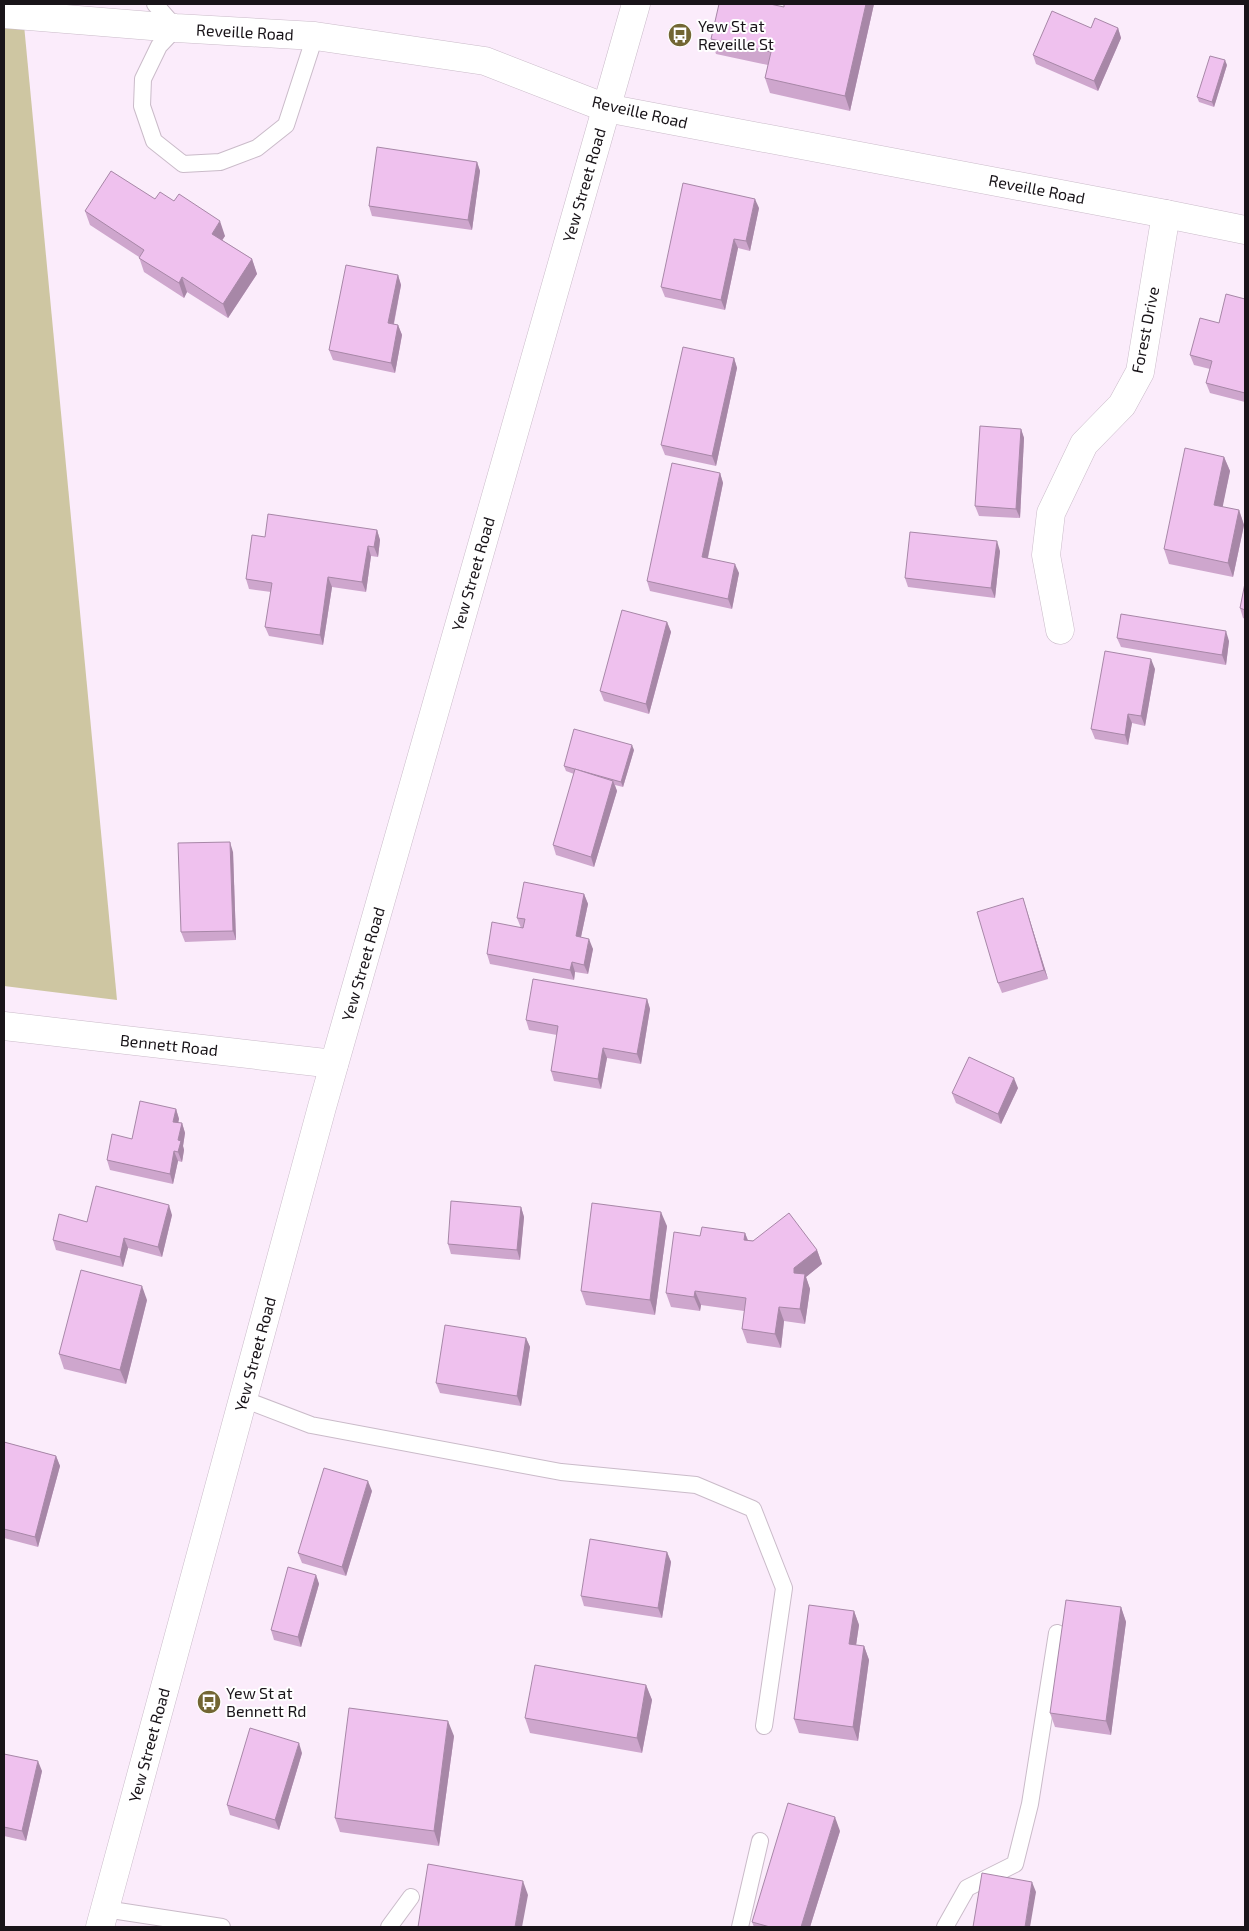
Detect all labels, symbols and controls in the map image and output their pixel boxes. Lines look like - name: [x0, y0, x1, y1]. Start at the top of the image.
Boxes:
- place label: Yew St at Reveille St: [698, 16, 774, 53]
- street label: Reveille Road: [196, 19, 294, 44]
- bus stop icon: Yew St at Reveille St: [667, 22, 693, 48]
- street label: Reveille Road: [590, 91, 690, 132]
- street label: Yew Street Road: [558, 126, 609, 244]
- street label: Reveille Road: [987, 170, 1087, 207]
- street label: Forest Drive: [1127, 285, 1162, 375]
- street label: Yew Street Road: [447, 515, 498, 633]
- street label: Yew Street Road: [337, 905, 388, 1023]
- street label: Bennett Road: [119, 1030, 219, 1059]
- street label: Yew Street Road: [230, 1294, 279, 1413]
- place label: Yew St at Bennett Rd: [226, 1683, 307, 1720]
- street label: Yew Street Road: [124, 1685, 173, 1804]
- bus stop icon: Yew St at Bennett Rd: [196, 1689, 222, 1715]

